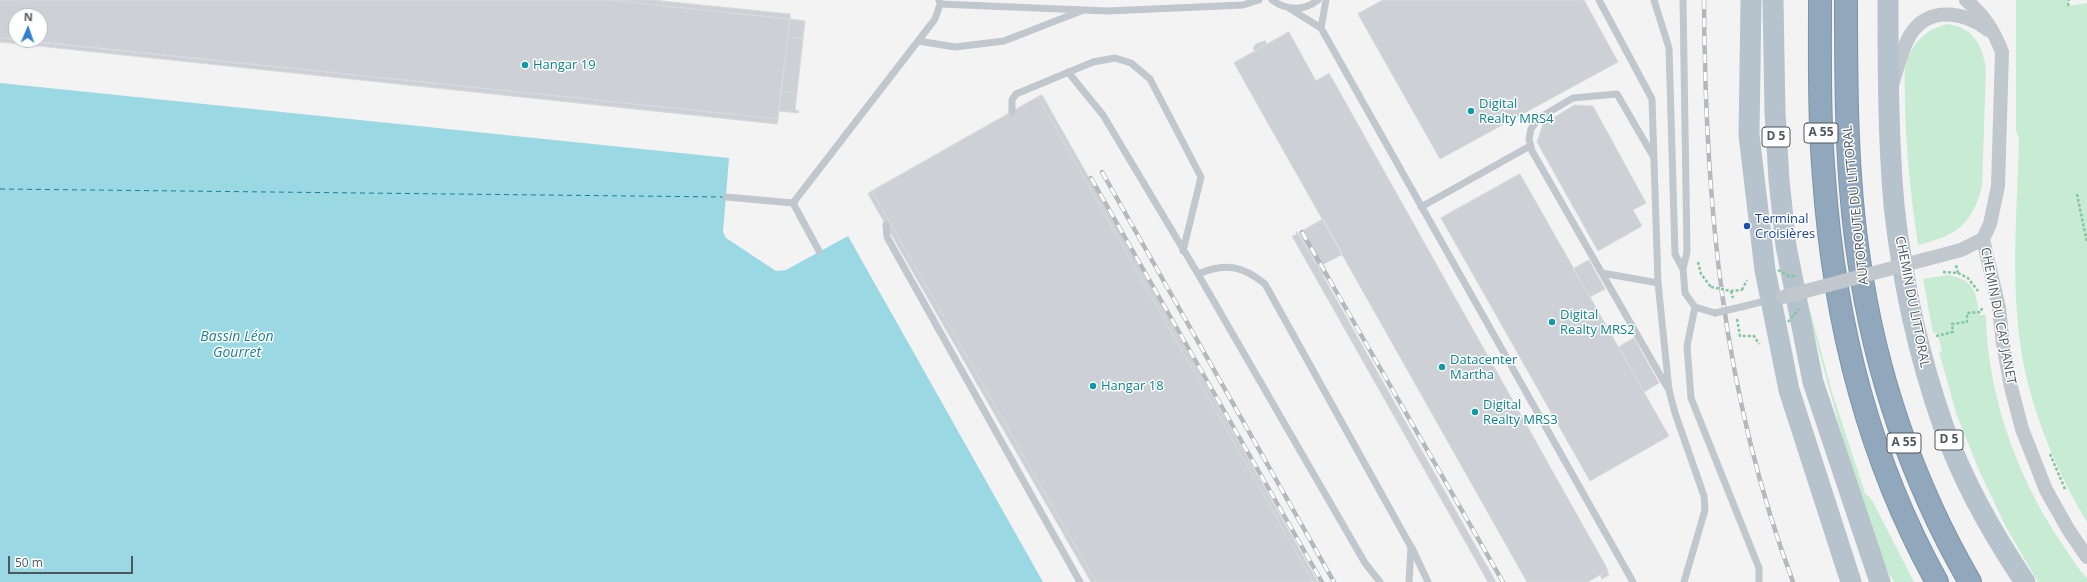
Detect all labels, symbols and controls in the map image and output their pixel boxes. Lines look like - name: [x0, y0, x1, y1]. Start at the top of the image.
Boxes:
- north arrow: [8, 8, 48, 48]
- text: N: [24, 9, 33, 24]
- place label: Hangar 19: [533, 57, 596, 73]
- marker: Hangar 19: [520, 60, 530, 70]
- place label: Digital Realty MRS4: [1479, 96, 1554, 127]
- marker: Digital Realty MRS4: [1466, 106, 1476, 116]
- road number: A 55: [1804, 123, 1838, 143]
- street label: AUTOROUTE DU LITTORAL: [1840, 124, 1872, 286]
- road number: D 5: [1762, 127, 1790, 147]
- place label: Terminal Croisières: [1755, 211, 1815, 242]
- marker: Terminal Croisières: [1742, 221, 1752, 231]
- street label: CHEMIN DU LITTORAL: [1892, 235, 1932, 369]
- street label: CHEMIN DU CAP JANET: [1977, 246, 2019, 386]
- place label: Digital Realty MRS2: [1560, 307, 1635, 338]
- marker: Digital Realty MRS2: [1547, 317, 1557, 327]
- water label: Bassin Léon Gourret: [200, 329, 274, 362]
- place label: Datacenter Martha: [1450, 352, 1517, 383]
- marker: Datacenter Martha: [1437, 362, 1447, 372]
- place label: Hangar 18: [1101, 378, 1164, 394]
- marker: Hangar 18: [1088, 381, 1098, 391]
- place label: Digital Realty MRS3: [1483, 397, 1558, 428]
- marker: Digital Realty MRS3: [1470, 407, 1480, 417]
- road number: D 5: [1935, 430, 1963, 450]
- road number: A 55: [1887, 433, 1921, 453]
- scale bar: [10, 548, 135, 574]
- text: 50 m: [15, 554, 43, 571]

